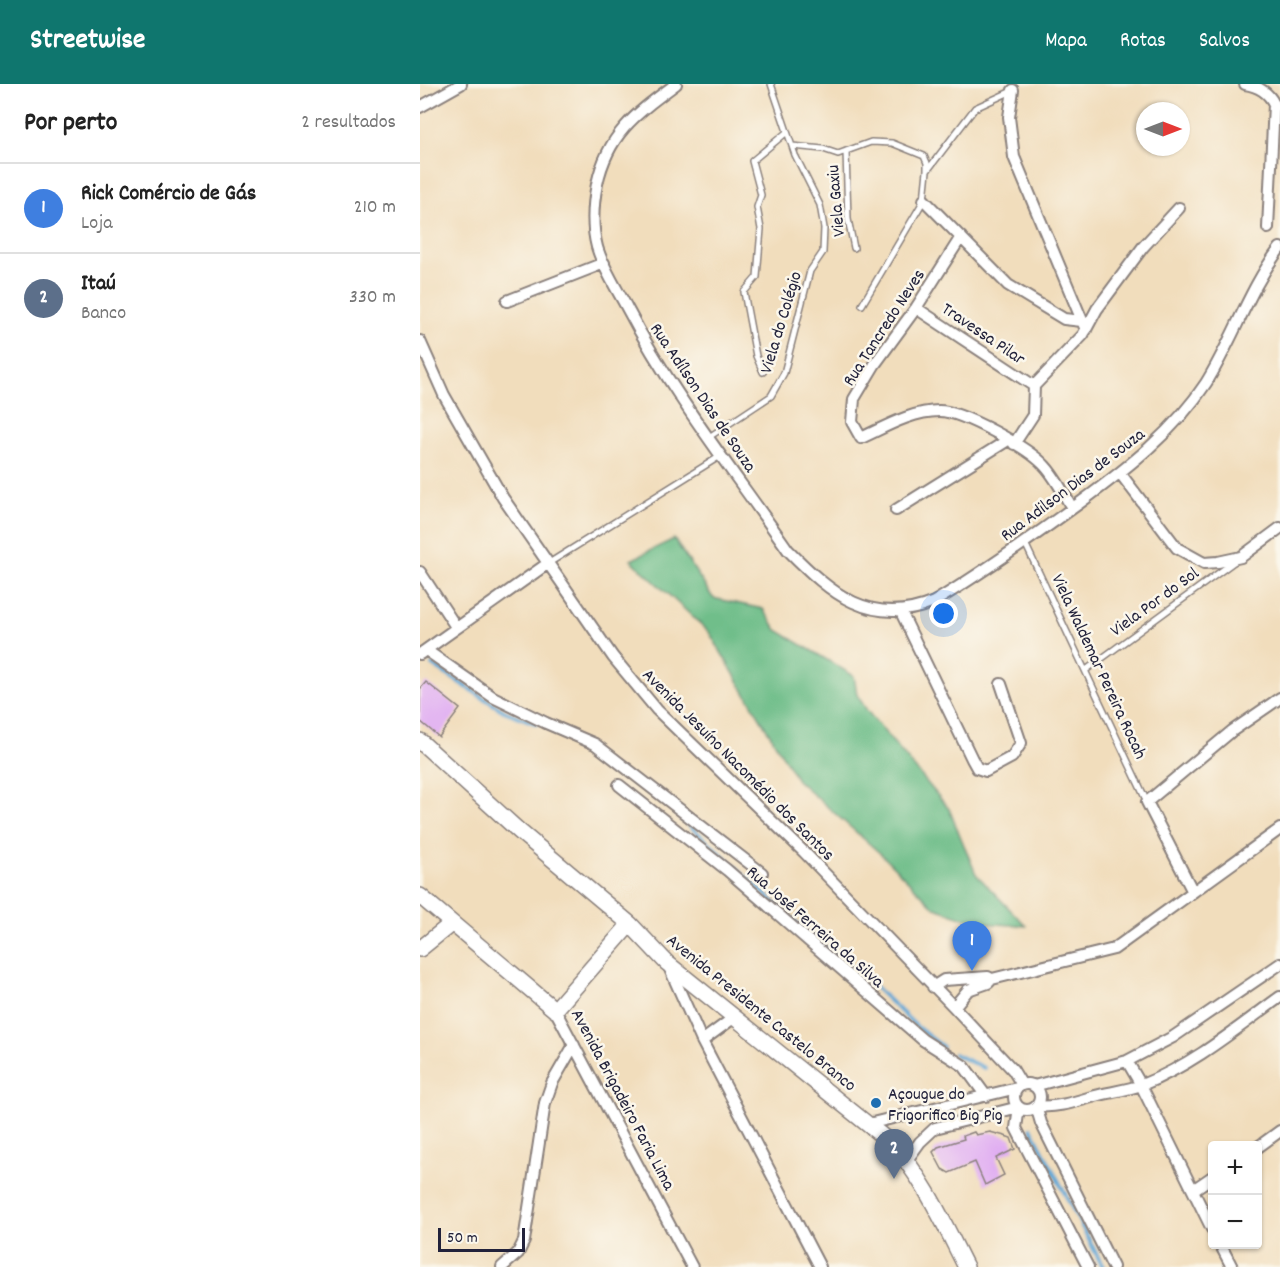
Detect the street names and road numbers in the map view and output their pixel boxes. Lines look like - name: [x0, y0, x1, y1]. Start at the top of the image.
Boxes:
- street label: Viela Gaxiu: [822, 164, 853, 238]
- street label: Rua Tancredo Neves: [838, 265, 932, 392]
- street label: Viela do Colégio: [755, 269, 810, 377]
- street label: Travessa Pilar: [936, 298, 1030, 373]
- street label: Rua Adílson Dias de Souza: [643, 319, 762, 478]
- street label: Rua Adilson Dias de Souza: [996, 423, 1151, 549]
- street label: Viela Por do Sol: [1106, 562, 1206, 644]
- street label: Viela Waldemar Pereira Rocah: [1044, 570, 1152, 764]
- street label: Avenida Jesuíno Nacomédio dos Santos: [635, 664, 839, 868]
- street label: Rua José Ferreira da Silva: [740, 861, 889, 995]
- street label: Avenida Presidente Castelo Branco: [660, 929, 861, 1099]
- street label: Avenida Brigadeiro Faria Lima: [563, 1005, 680, 1196]

